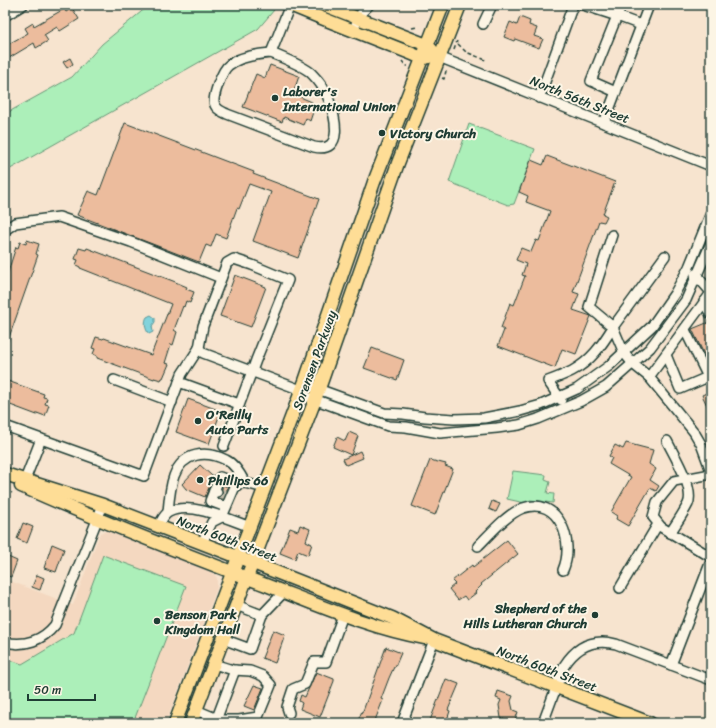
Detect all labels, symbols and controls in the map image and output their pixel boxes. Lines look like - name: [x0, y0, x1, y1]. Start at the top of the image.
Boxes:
- street label: North 56th Street: [526, 69, 633, 130]
- place label: Laborer's International Union: [282, 80, 397, 118]
- marker: Laborer's International Union: [270, 93, 280, 103]
- place label: Victory Church: [390, 122, 476, 145]
- marker: Victory Church: [377, 128, 387, 138]
- street label: Sorensen Parkway: [286, 307, 343, 413]
- place label: O'Reilly Auto Parts: [205, 403, 269, 441]
- marker: O'Reilly Auto Parts: [193, 416, 203, 426]
- place label: Phillips 66: [208, 469, 269, 492]
- marker: Phillips 66: [195, 475, 205, 485]
- street label: North 60th Street: [173, 509, 281, 568]
- place label: Shepherd of the Hills Lutheran Church: [463, 597, 587, 635]
- place label: Benson Park Kingdom Hall: [164, 603, 241, 641]
- marker: Shepherd of the Hills Lutheran Church: [590, 610, 600, 620]
- marker: Benson Park Kingdom Hall: [152, 616, 162, 626]
- street label: North 60th Street: [493, 639, 601, 698]
- scale bar: [28, 676, 95, 702]
- text: 50 m: [34, 679, 61, 701]

